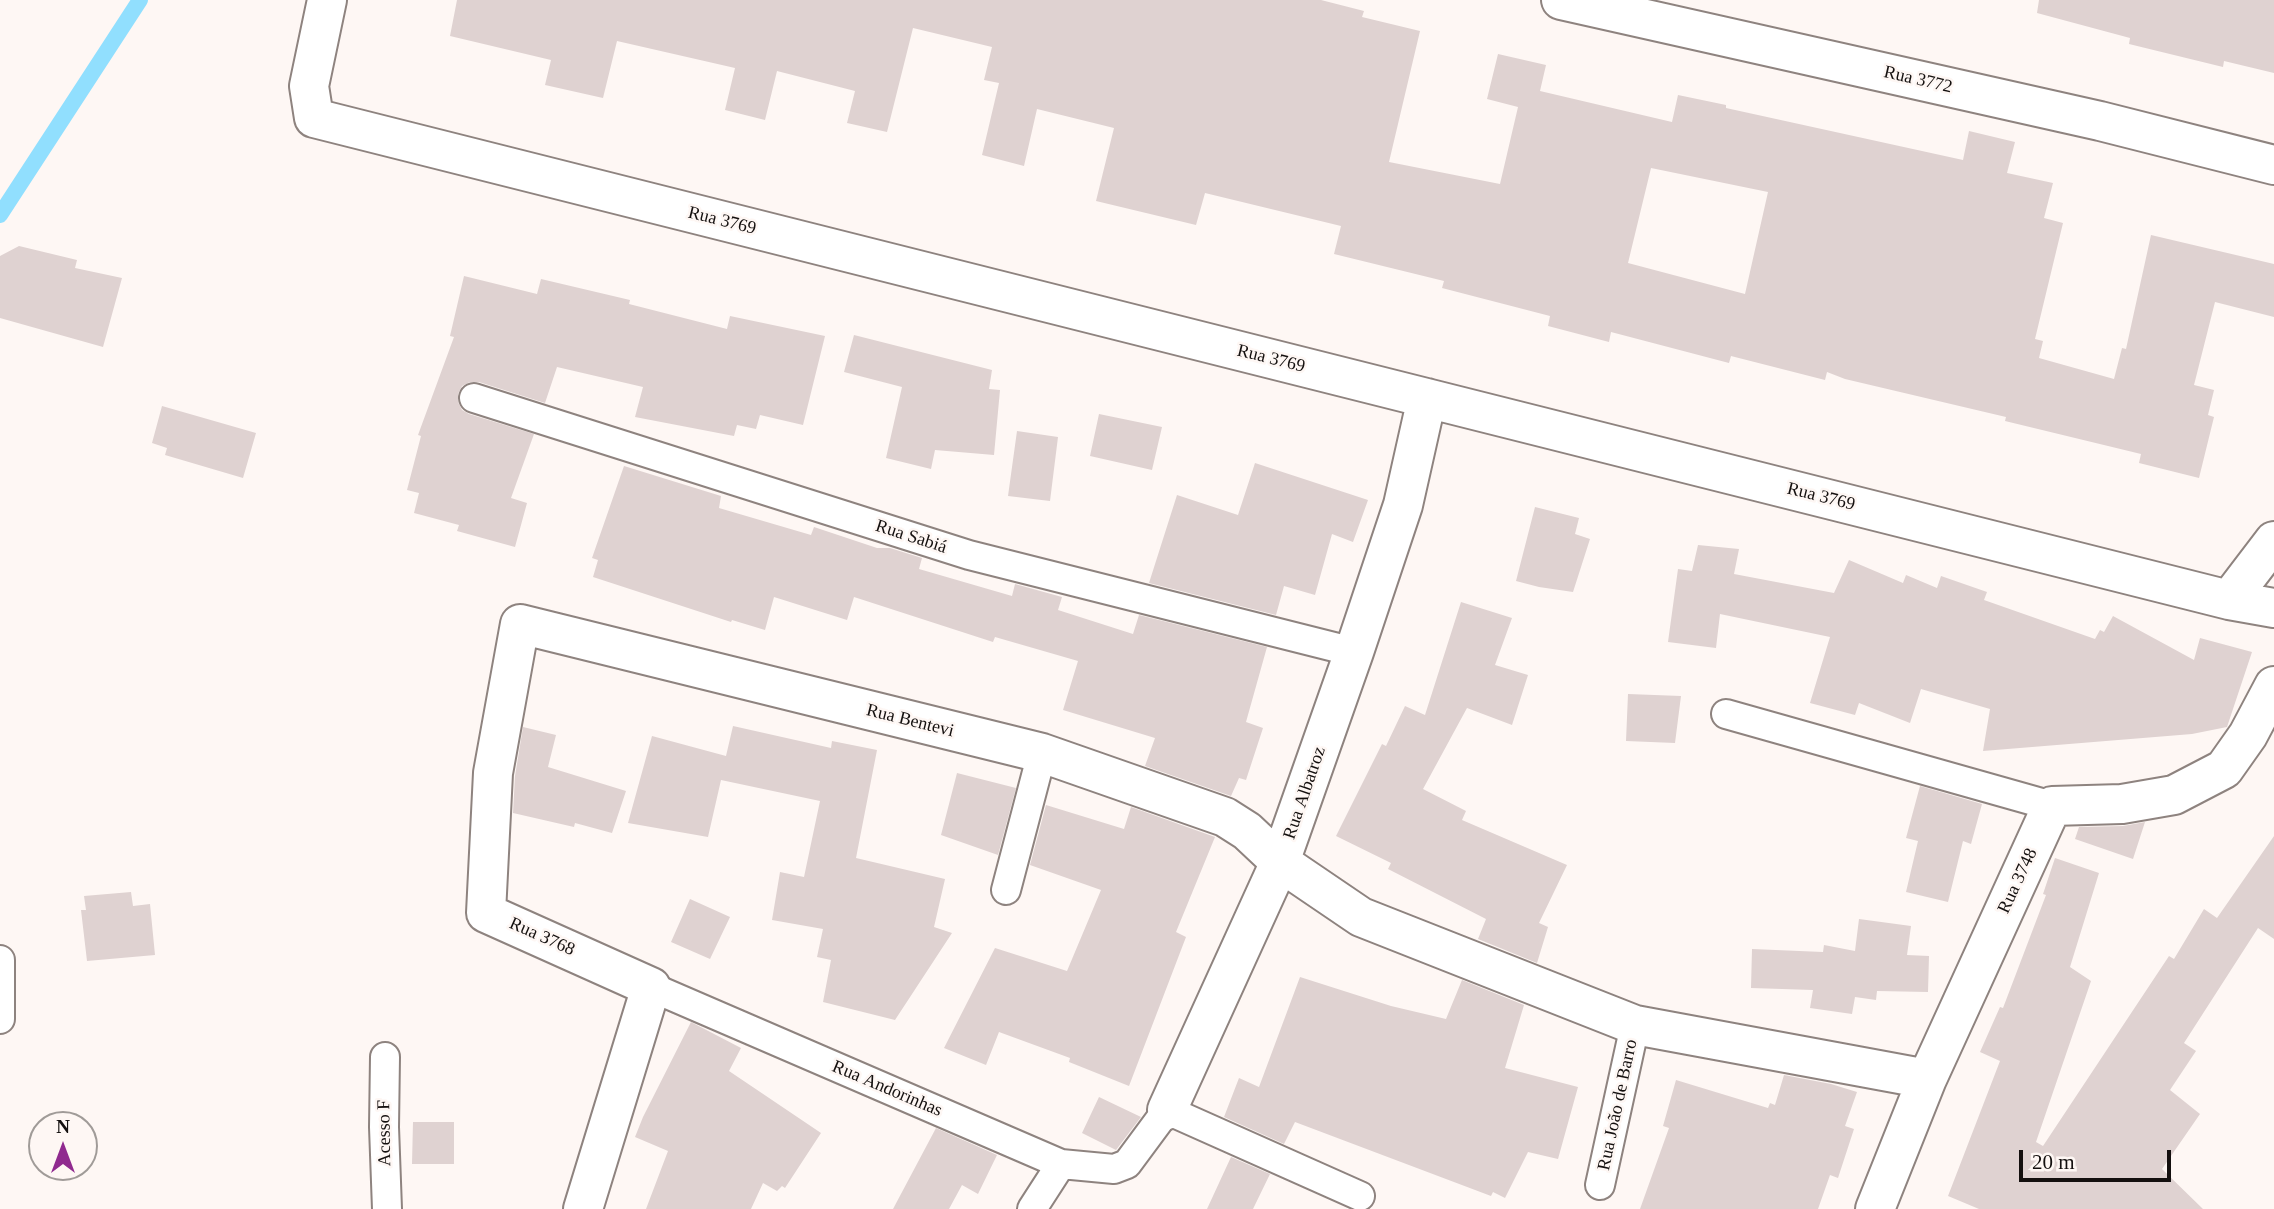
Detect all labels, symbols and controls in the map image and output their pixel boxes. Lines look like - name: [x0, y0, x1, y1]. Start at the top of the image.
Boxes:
- street label: Rua 3772: [1882, 62, 1954, 98]
- street label: Rua 3769: [686, 202, 758, 240]
- street label: Rua 3769: [1235, 340, 1307, 378]
- street label: Rua 3769: [1785, 478, 1857, 516]
- street label: Rua Sabiá: [873, 515, 949, 559]
- street label: Rua Bentevi: [864, 700, 956, 742]
- street label: Rua Albatroz: [1279, 744, 1331, 842]
- street label: Rua 3748: [1994, 845, 2042, 917]
- street label: Rua 3768: [506, 913, 578, 961]
- street label: Rua João de Barro: [1594, 1037, 1642, 1173]
- street label: Rua Andorinhas: [829, 1056, 945, 1122]
- street label: Acesso F: [374, 1100, 396, 1166]
- north arrow: [28, 1111, 98, 1181]
- text: N: [56, 1116, 70, 1137]
- scale bar: [2022, 1136, 2174, 1180]
- text: 20 m: [2032, 1150, 2075, 1174]

